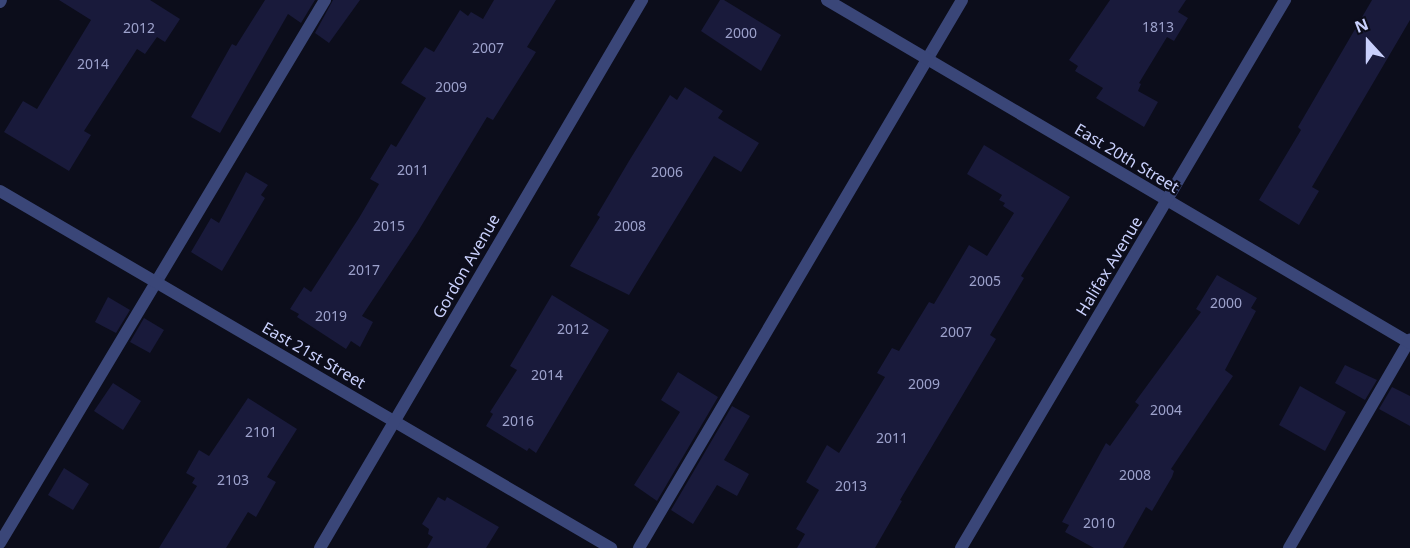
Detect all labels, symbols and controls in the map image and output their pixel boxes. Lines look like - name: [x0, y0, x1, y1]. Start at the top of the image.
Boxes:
- north arrow: [1338, 12, 1398, 72]
- text: N: [1352, 13, 1372, 38]
- house number: 1813: [1142, 19, 1174, 35]
- house number: 2012: [123, 20, 155, 36]
- house number: 2000: [725, 25, 757, 41]
- house number: 2007: [472, 40, 504, 56]
- house number: 2014: [77, 56, 109, 72]
- house number: 2009: [435, 79, 467, 95]
- street label: East 20th Street: [1071, 119, 1183, 197]
- house number: 2011: [397, 162, 429, 178]
- house number: 2006: [651, 164, 683, 180]
- street label: Gordon Avenue: [428, 210, 504, 322]
- street label: Halifax Avenue: [1072, 213, 1146, 319]
- house number: 2015: [373, 218, 405, 234]
- house number: 2008: [614, 218, 646, 234]
- house number: 2017: [348, 262, 380, 278]
- house number: 2005: [969, 273, 1001, 289]
- house number: 2000: [1210, 295, 1242, 311]
- house number: 2019: [315, 308, 347, 324]
- street label: East 21st Street: [259, 318, 369, 392]
- house number: 2012: [557, 321, 589, 337]
- house number: 2007: [940, 324, 972, 340]
- house number: 2014: [531, 367, 563, 383]
- house number: 2009: [908, 376, 940, 392]
- house number: 2004: [1150, 402, 1182, 418]
- house number: 2016: [502, 413, 534, 429]
- house number: 2101: [245, 424, 277, 440]
- house number: 2011: [876, 430, 908, 446]
- house number: 2008: [1119, 467, 1151, 483]
- house number: 2103: [217, 472, 249, 488]
- house number: 2013: [835, 478, 867, 494]
- house number: 2010: [1083, 515, 1115, 531]

